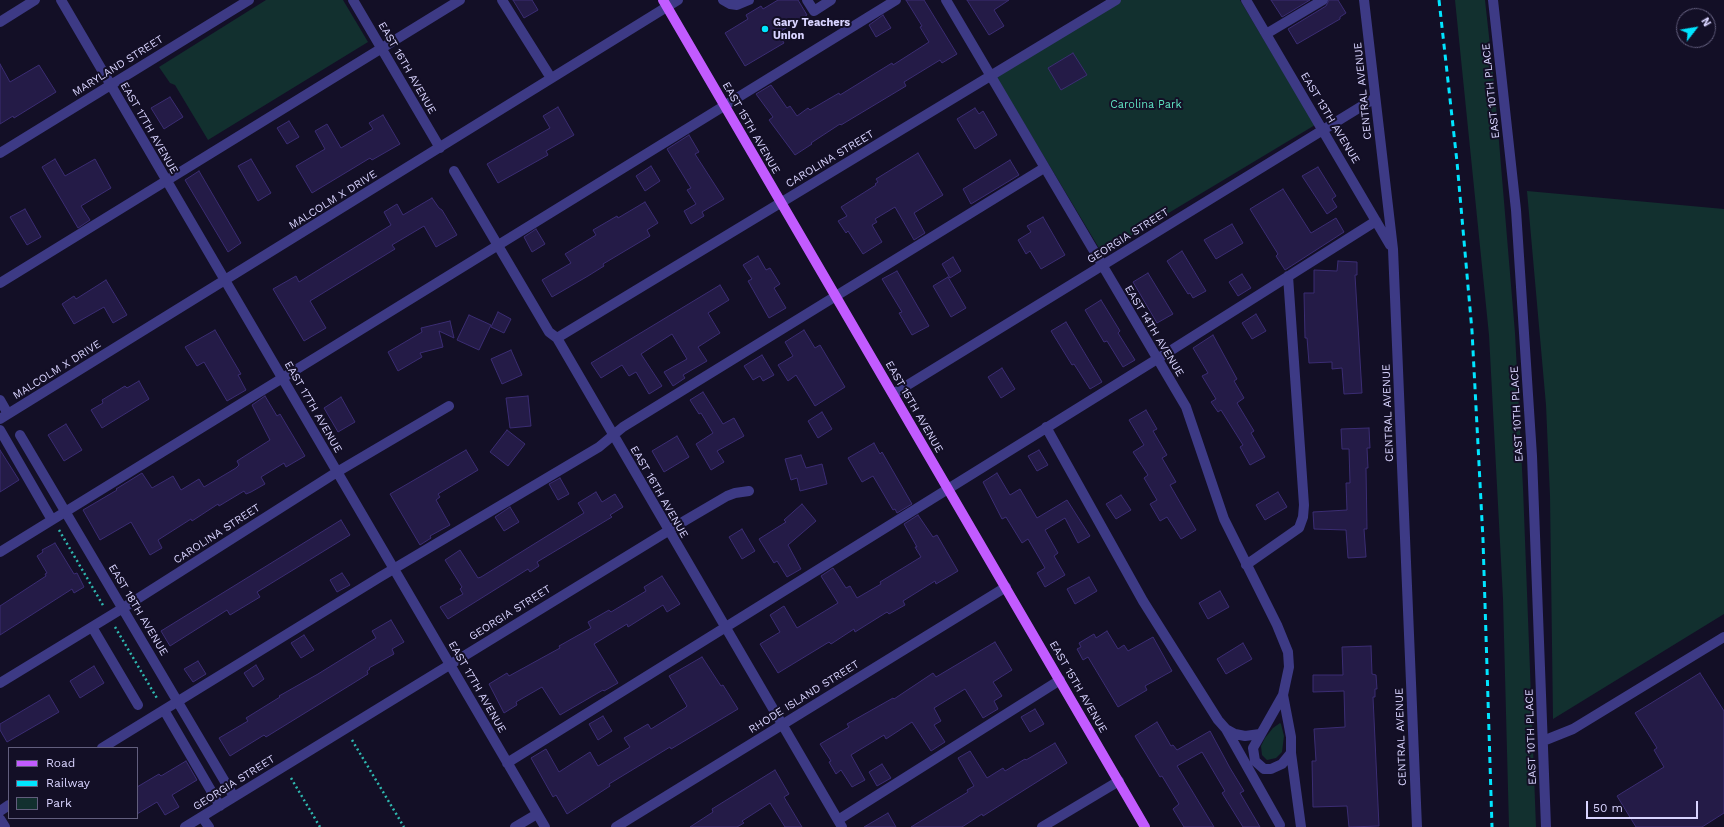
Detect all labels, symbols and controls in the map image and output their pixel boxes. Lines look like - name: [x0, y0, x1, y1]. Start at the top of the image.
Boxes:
- north arrow: [1676, 8, 1716, 48]
- text: N: [1698, 15, 1714, 29]
- place label: Gary Teachers Union: [773, 16, 850, 42]
- street label: EAST 16TH AVENUE: [375, 20, 439, 116]
- marker: Gary Teachers Union: [760, 24, 770, 34]
- street label: MARYLAND STREET: [70, 33, 166, 99]
- street label: CENTRAL AVENUE: [1351, 42, 1375, 140]
- street label: EAST 10TH PLACE: [1479, 43, 1503, 139]
- street label: EAST 13TH AVENUE: [1298, 70, 1362, 166]
- street label: EAST 17TH AVENUE: [117, 80, 181, 176]
- street label: EAST 15TH AVENUE: [719, 80, 783, 176]
- park label: Carolina Park: [1110, 98, 1182, 112]
- street label: CAROLINA STREET: [784, 127, 876, 191]
- street label: MALCOLM X DRIVE: [286, 168, 380, 232]
- street label: GEORGIA STREET: [1085, 206, 1171, 266]
- street label: EAST 14TH AVENUE: [1122, 283, 1186, 379]
- street label: MALCOLM X DRIVE: [10, 338, 104, 402]
- street label: EAST 17TH AVENUE: [281, 359, 345, 455]
- street label: EAST 15TH AVENUE: [882, 359, 946, 455]
- street label: CENTRAL AVENUE: [1380, 364, 1396, 462]
- street label: EAST 10TH PLACE: [1508, 366, 1526, 462]
- street label: EAST 16TH AVENUE: [627, 444, 691, 540]
- street label: CAROLINA STREET: [171, 501, 263, 567]
- street label: EAST 18TH AVENUE: [105, 562, 171, 658]
- street label: GEORGIA STREET: [467, 583, 553, 643]
- street label: EAST 17TH AVENUE: [445, 639, 509, 735]
- street label: EAST 15TH AVENUE: [1046, 639, 1110, 735]
- street label: RHODE ISLAND STREET: [746, 658, 862, 736]
- street label: CENTRAL AVENUE: [1393, 688, 1409, 786]
- street label: EAST 10TH PLACE: [1523, 689, 1539, 785]
- legend: [8, 747, 138, 819]
- street label: GEORGIA STREET: [191, 753, 277, 813]
- text: Road: [46, 756, 75, 770]
- text: Railway: [46, 776, 90, 790]
- scale bar: [1588, 793, 1700, 819]
- text: Park: [46, 796, 72, 810]
- text: 50 m: [1593, 801, 1623, 815]

